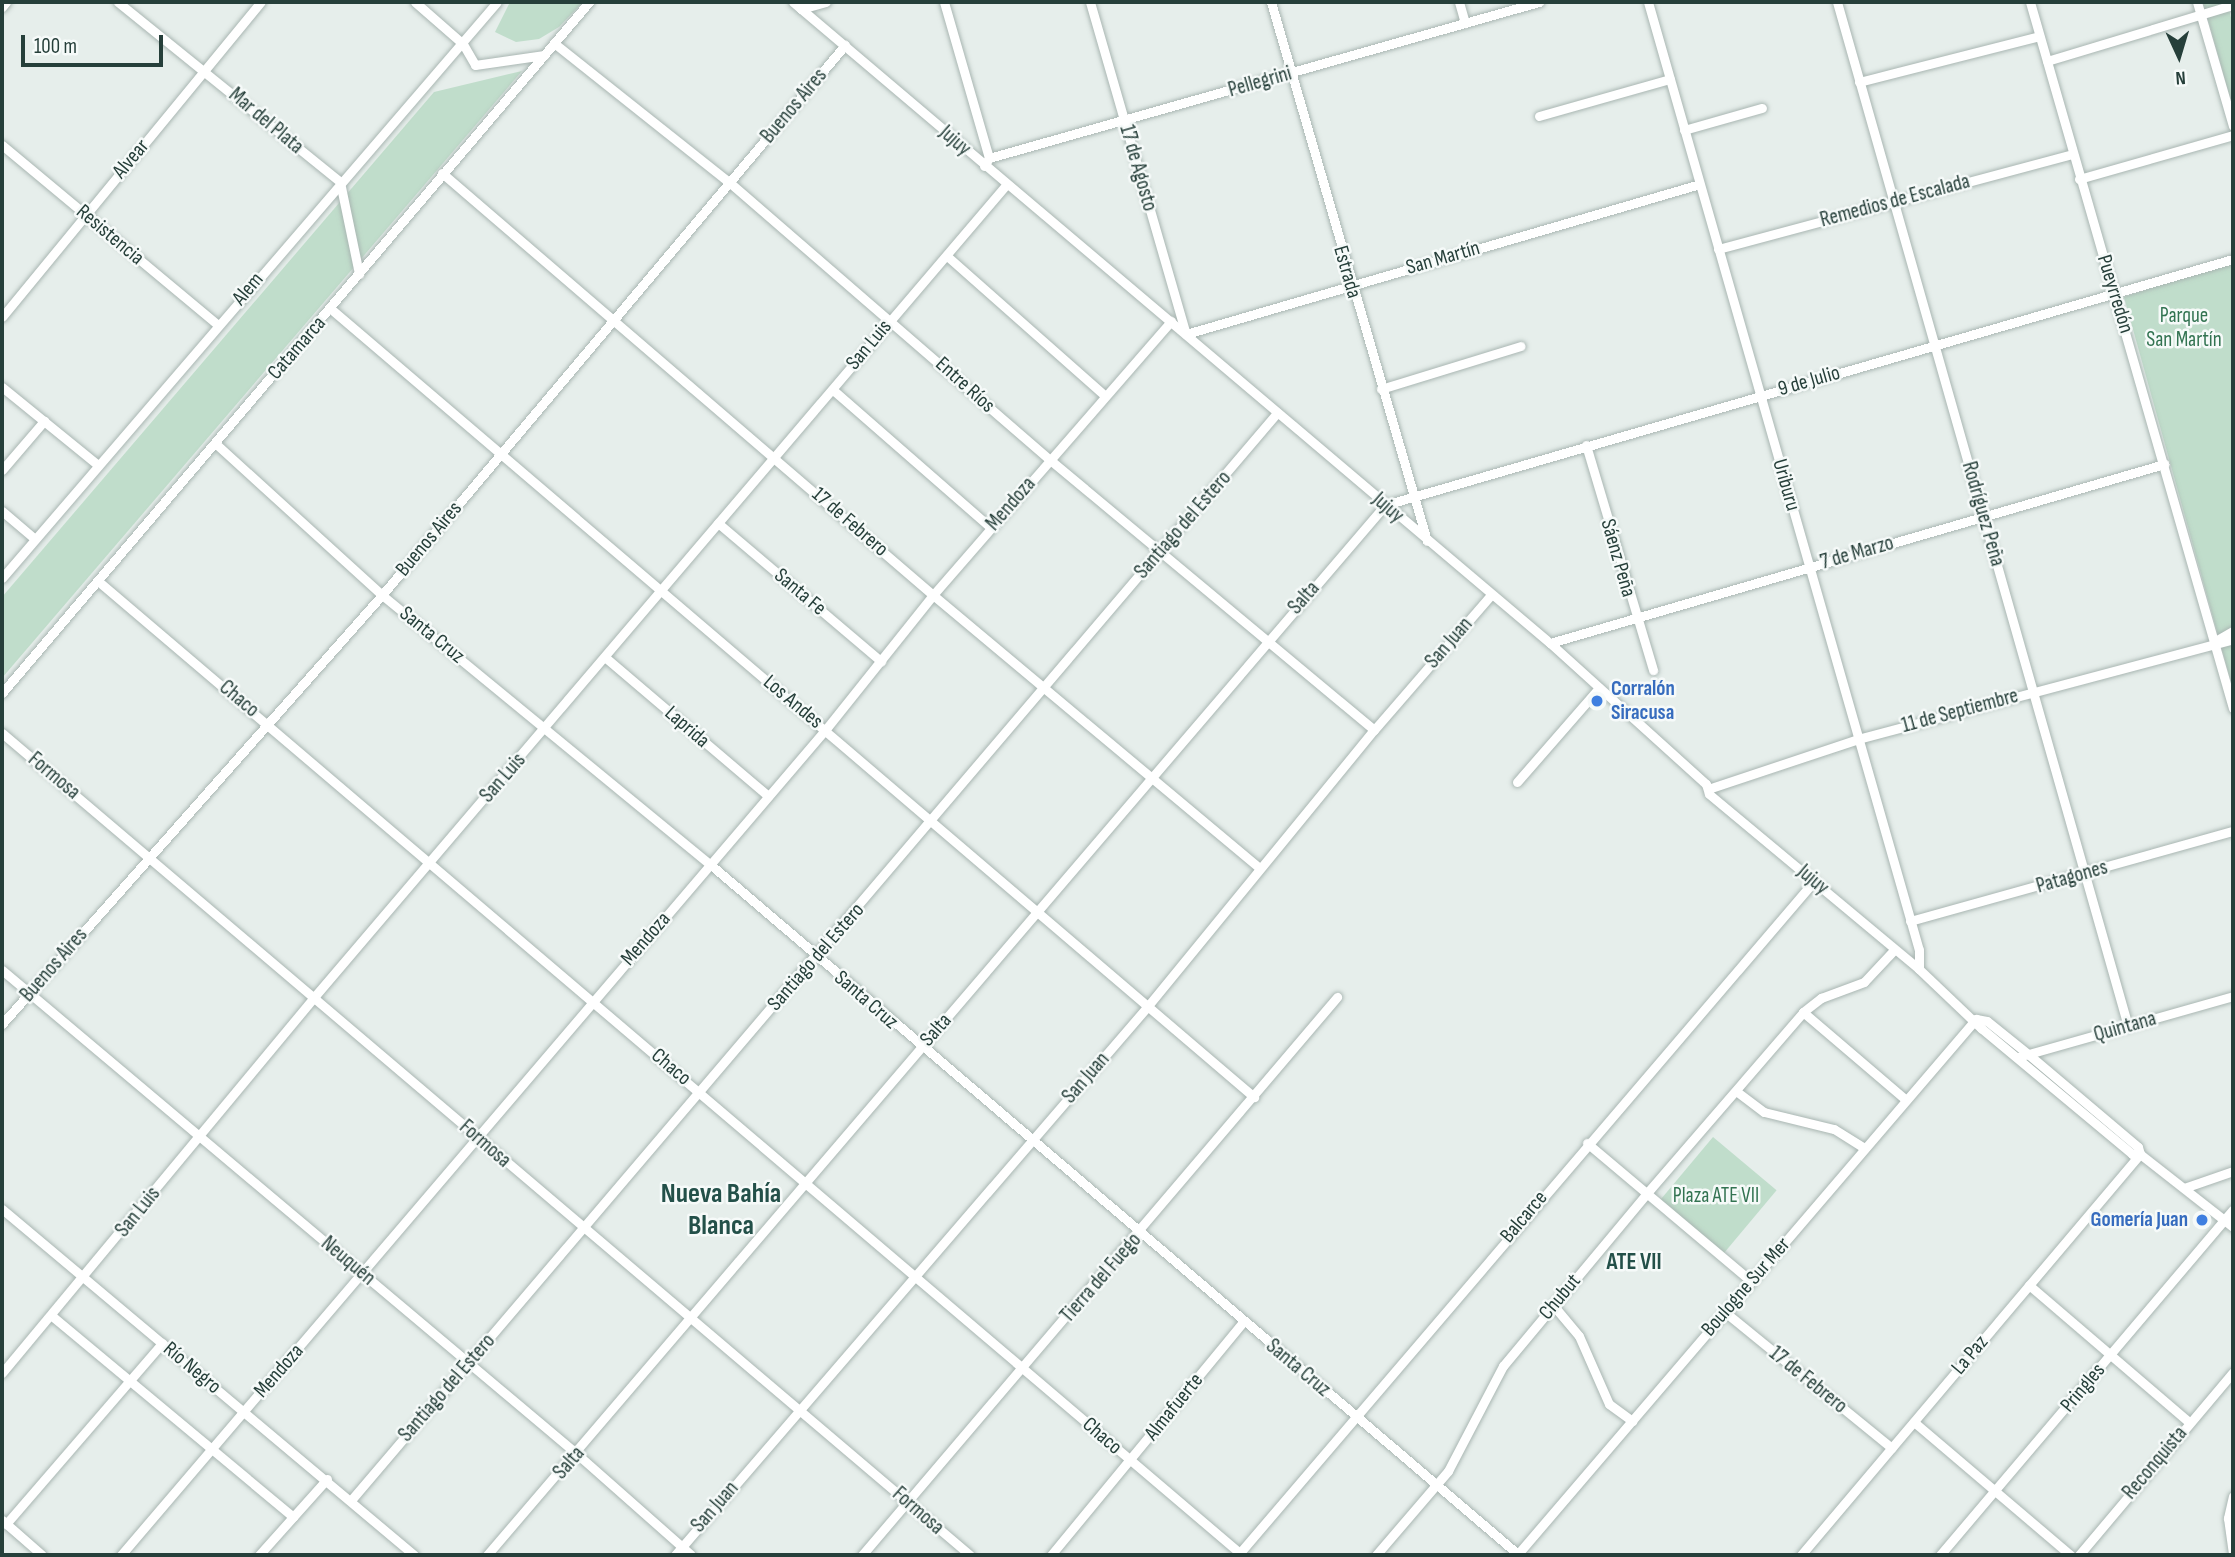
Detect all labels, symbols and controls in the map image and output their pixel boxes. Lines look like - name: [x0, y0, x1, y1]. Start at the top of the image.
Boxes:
- scale bar: [24, 21, 166, 65]
- north arrow: [2144, 21, 2214, 91]
- text: 100 m: [34, 34, 77, 59]
- street label: Pellegrini: [1225, 61, 1295, 103]
- street label: Buenos Aires: [756, 64, 832, 148]
- text: N: [2175, 66, 2186, 89]
- street label: Mar del Plata: [224, 83, 308, 159]
- street label: Jujuy: [934, 120, 976, 162]
- street label: 17 de Agosto: [1114, 122, 1162, 214]
- street label: Alvear: [107, 134, 155, 184]
- street label: Remedios de Escalada: [1817, 169, 1973, 233]
- street label: Resistencia: [71, 199, 149, 271]
- street label: San Martín: [1403, 235, 1483, 281]
- street label: Estrada: [1328, 243, 1366, 301]
- street label: Pueyrredón: [2091, 252, 2139, 336]
- street label: Alem: [227, 267, 269, 311]
- park label: Parque San Martín: [2146, 303, 2222, 353]
- street label: Catamarca: [263, 311, 331, 385]
- street label: San Luis: [841, 315, 897, 375]
- street label: Entre Ríos: [930, 352, 1000, 418]
- street label: 9 de Julio: [1775, 360, 1843, 402]
- street label: Uriburu: [1767, 456, 1805, 514]
- street label: Rodríguez Peña: [1956, 459, 2010, 569]
- street label: Santiago del Estero: [1129, 466, 1237, 584]
- street label: Mendoza: [981, 472, 1041, 536]
- street label: 17 de Febrero: [807, 482, 893, 562]
- street label: Jujuy: [1367, 487, 1409, 529]
- street label: Buenos Aires: [391, 497, 467, 581]
- street label: Sáenz Peña: [1595, 516, 1641, 600]
- street label: 7 de Marzo: [1818, 531, 1896, 575]
- street label: Santa Fe: [769, 563, 831, 621]
- street label: Salta: [1283, 576, 1325, 620]
- street label: Santa Cruz: [394, 601, 470, 669]
- street label: San Juan: [1420, 612, 1478, 674]
- street label: Los Andes: [758, 670, 828, 734]
- street label: Chaco: [214, 675, 264, 723]
- place label: Corralón Siracusa: [1611, 676, 1675, 726]
- street label: 11 de Septiembre: [1899, 683, 2021, 739]
- marker: Corralón Siracusa: [1589, 693, 1605, 709]
- street label: Laprida: [659, 701, 715, 753]
- street label: Formosa: [23, 747, 85, 805]
- street label: San Luis: [475, 748, 531, 808]
- street label: Patagones: [2033, 855, 2111, 899]
- street label: Jujuy: [1792, 860, 1834, 900]
- street label: Santiago del Estero: [762, 898, 870, 1016]
- street label: Mendoza: [616, 907, 676, 971]
- street label: Buenos Aires: [15, 923, 93, 1007]
- street label: Santa Cruz: [829, 965, 903, 1035]
- street label: Quintana: [2091, 1006, 2159, 1048]
- street label: Salta: [915, 1008, 957, 1052]
- street label: Chaco: [646, 1043, 696, 1091]
- street label: San Juan: [1057, 1047, 1115, 1109]
- street label: Formosa: [454, 1115, 516, 1173]
- district label: Nueva Bahía Blanca: [661, 1177, 781, 1243]
- street label: San Luis: [110, 1182, 166, 1242]
- park label: Plaza ATE VII: [1673, 1183, 1759, 1209]
- street label: Balcarce: [1495, 1186, 1553, 1248]
- place label: Gomería Juan: [2090, 1207, 2188, 1233]
- marker: Gomería Juan: [2194, 1212, 2210, 1228]
- street label: Tierra del Fuego: [1055, 1228, 1147, 1328]
- street label: Neuquén: [316, 1231, 380, 1291]
- street label: Boulogne Sur Mer: [1696, 1232, 1796, 1342]
- district label: ATE VII: [1607, 1248, 1661, 1276]
- street label: Chubut: [1534, 1269, 1586, 1325]
- street label: Santiago del Estero: [393, 1329, 501, 1447]
- street label: La Paz: [1946, 1330, 1994, 1380]
- street label: Santa Cruz: [1261, 1334, 1335, 1402]
- street label: Río Negro: [158, 1337, 226, 1399]
- street label: Mendoza: [249, 1339, 309, 1403]
- street label: 17 de Febrero: [1764, 1341, 1852, 1419]
- street label: Pringles: [2055, 1358, 2111, 1418]
- street label: Almafuerte: [1139, 1368, 1209, 1446]
- street label: Chaco: [1077, 1412, 1127, 1460]
- street label: Reconquista: [2117, 1421, 2193, 1505]
- street label: Salta: [548, 1441, 590, 1485]
- street label: San Juan: [686, 1476, 744, 1538]
- street label: Formosa: [887, 1482, 949, 1540]

